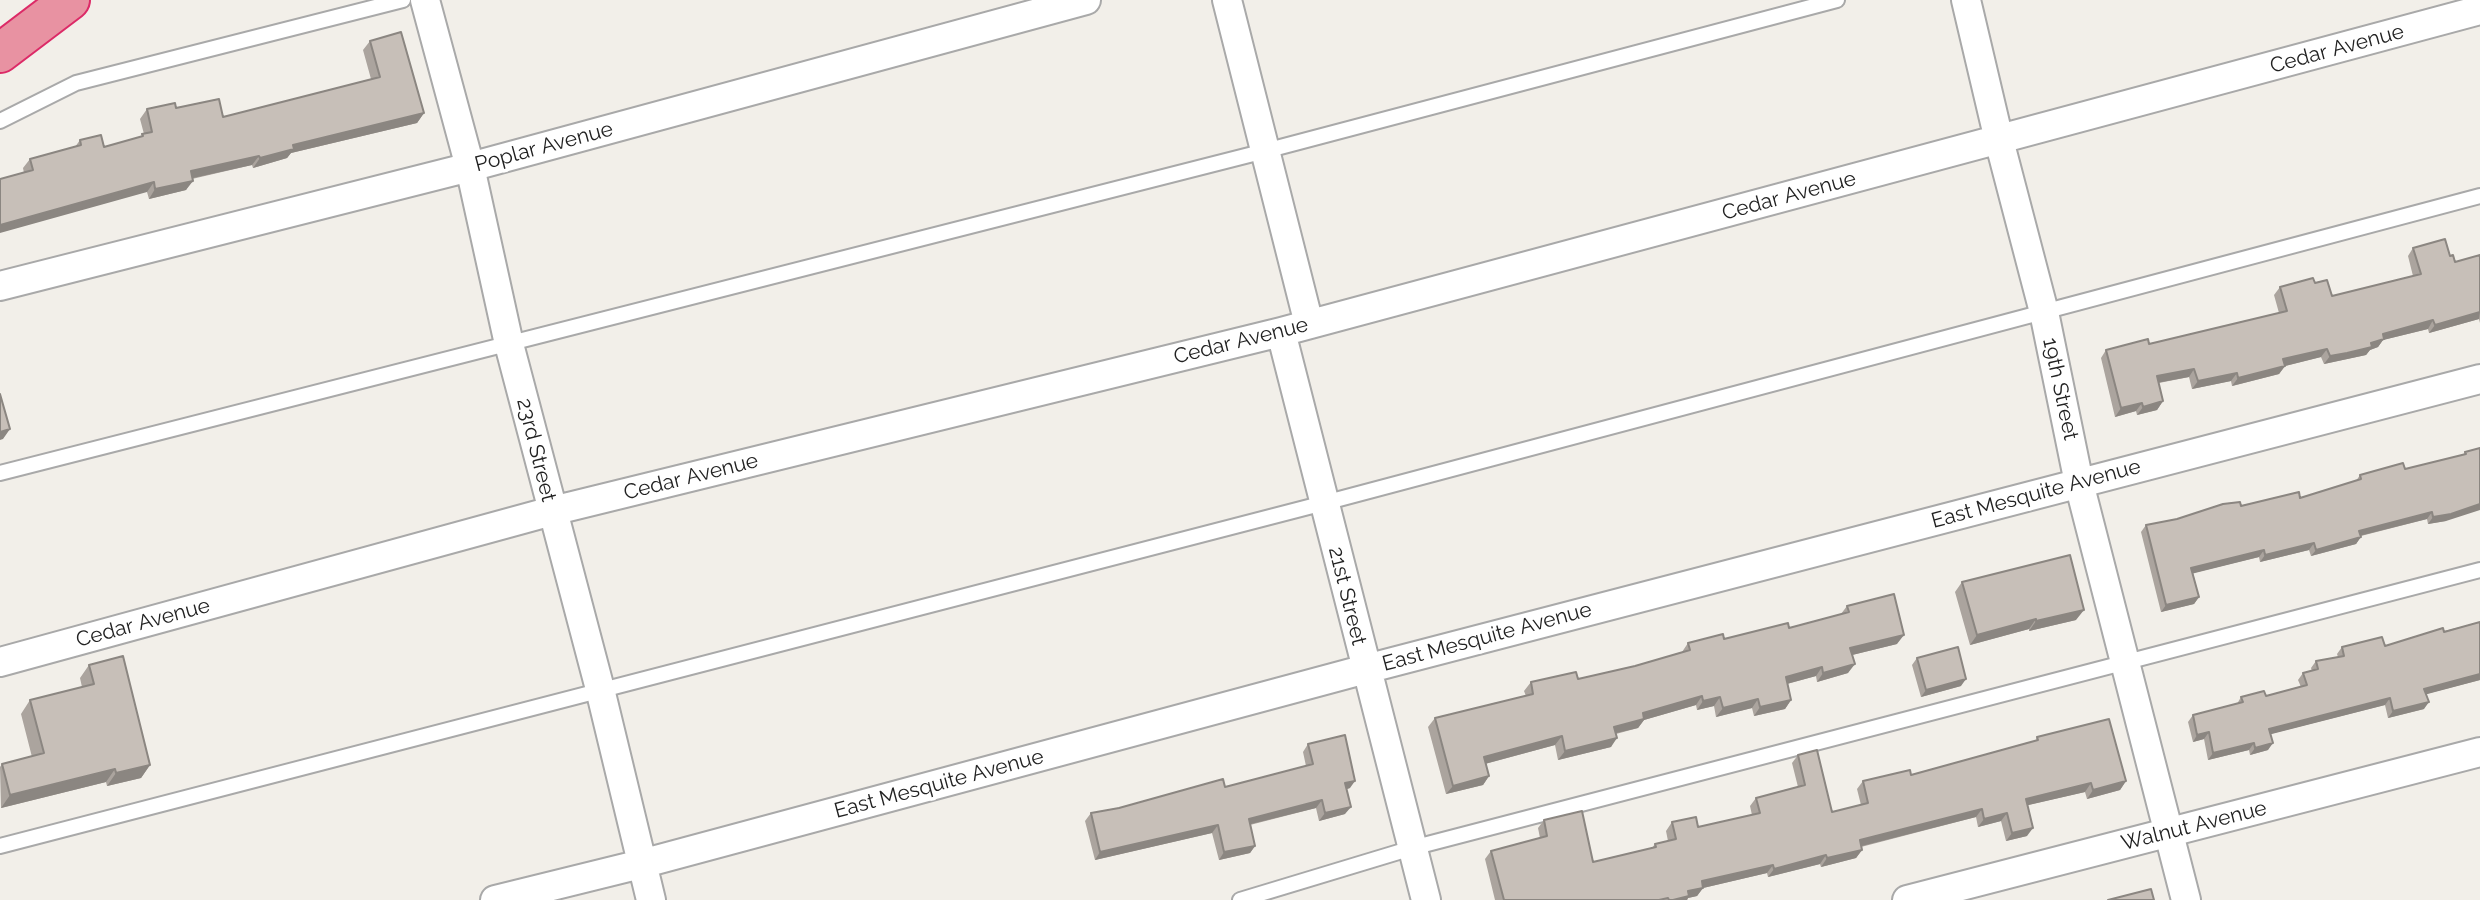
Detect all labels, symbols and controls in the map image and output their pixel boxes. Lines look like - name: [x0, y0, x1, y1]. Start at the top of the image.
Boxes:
- street label: Cedar Avenue: [2267, 19, 2407, 79]
- street label: Poplar Avenue: [472, 116, 616, 178]
- street label: Cedar Avenue: [1719, 166, 1859, 226]
- street label: Cedar Avenue: [1171, 312, 1311, 370]
- street label: 19th Street: [2037, 335, 2083, 443]
- street label: 23rd Street: [511, 396, 561, 504]
- street label: Cedar Avenue: [621, 448, 761, 506]
- street label: East Mesquite Avenue: [1929, 454, 2143, 534]
- street label: 21st Street: [1323, 544, 1371, 648]
- street label: Cedar Avenue: [73, 593, 213, 653]
- street label: East Mesquite Avenue: [1380, 597, 1594, 677]
- street label: East Mesquite Avenue: [832, 744, 1046, 824]
- street label: Walnut Avenue: [2119, 796, 2269, 856]

